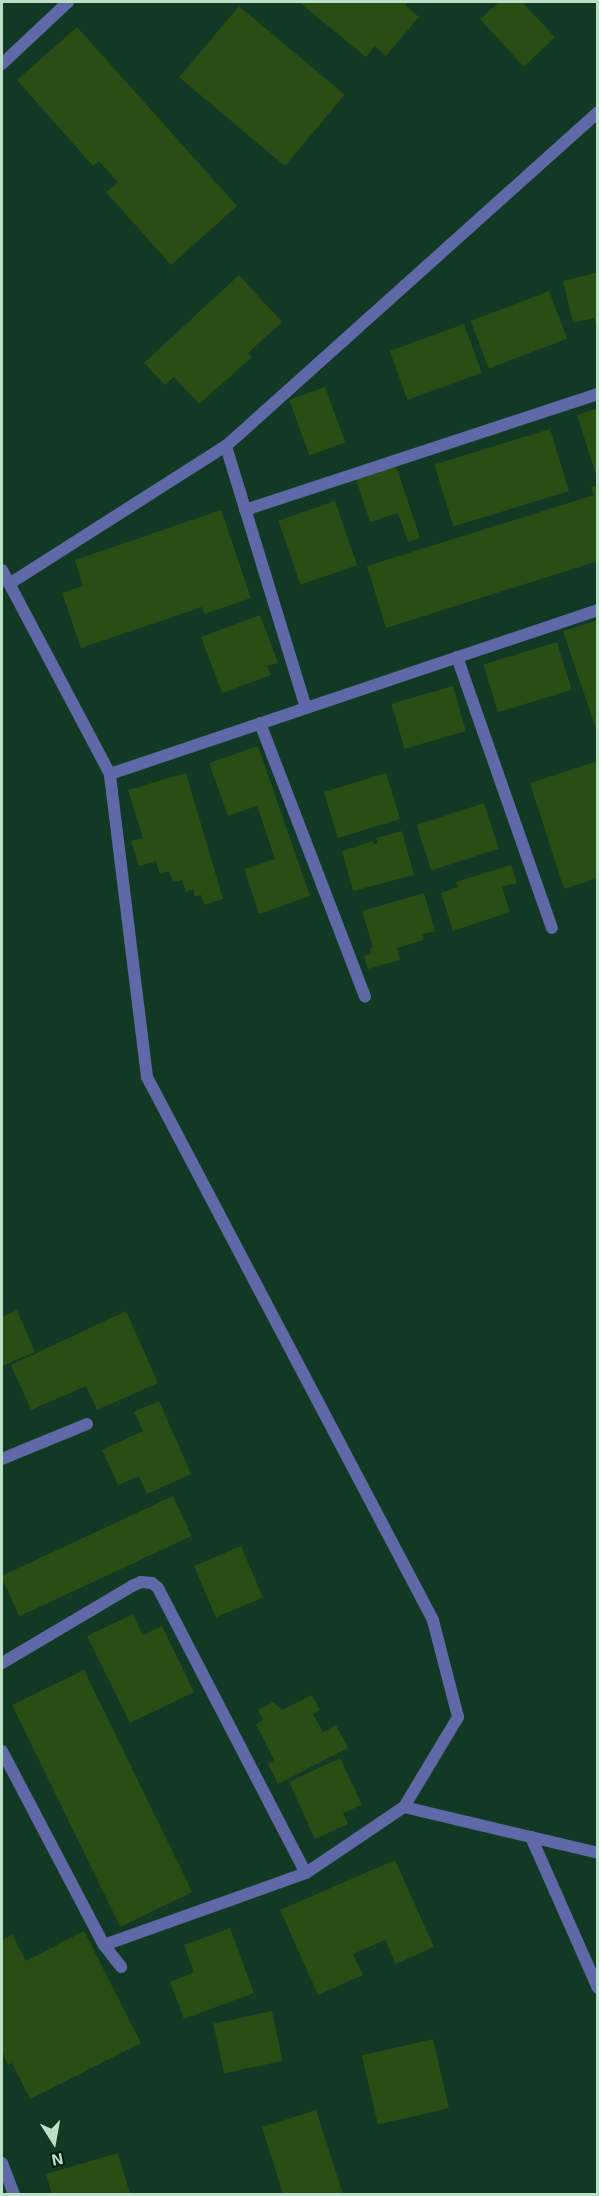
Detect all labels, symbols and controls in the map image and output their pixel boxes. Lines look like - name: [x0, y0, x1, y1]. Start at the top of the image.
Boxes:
- north arrow: [24, 2112, 84, 2172]
- text: N: [50, 2150, 65, 2171]

